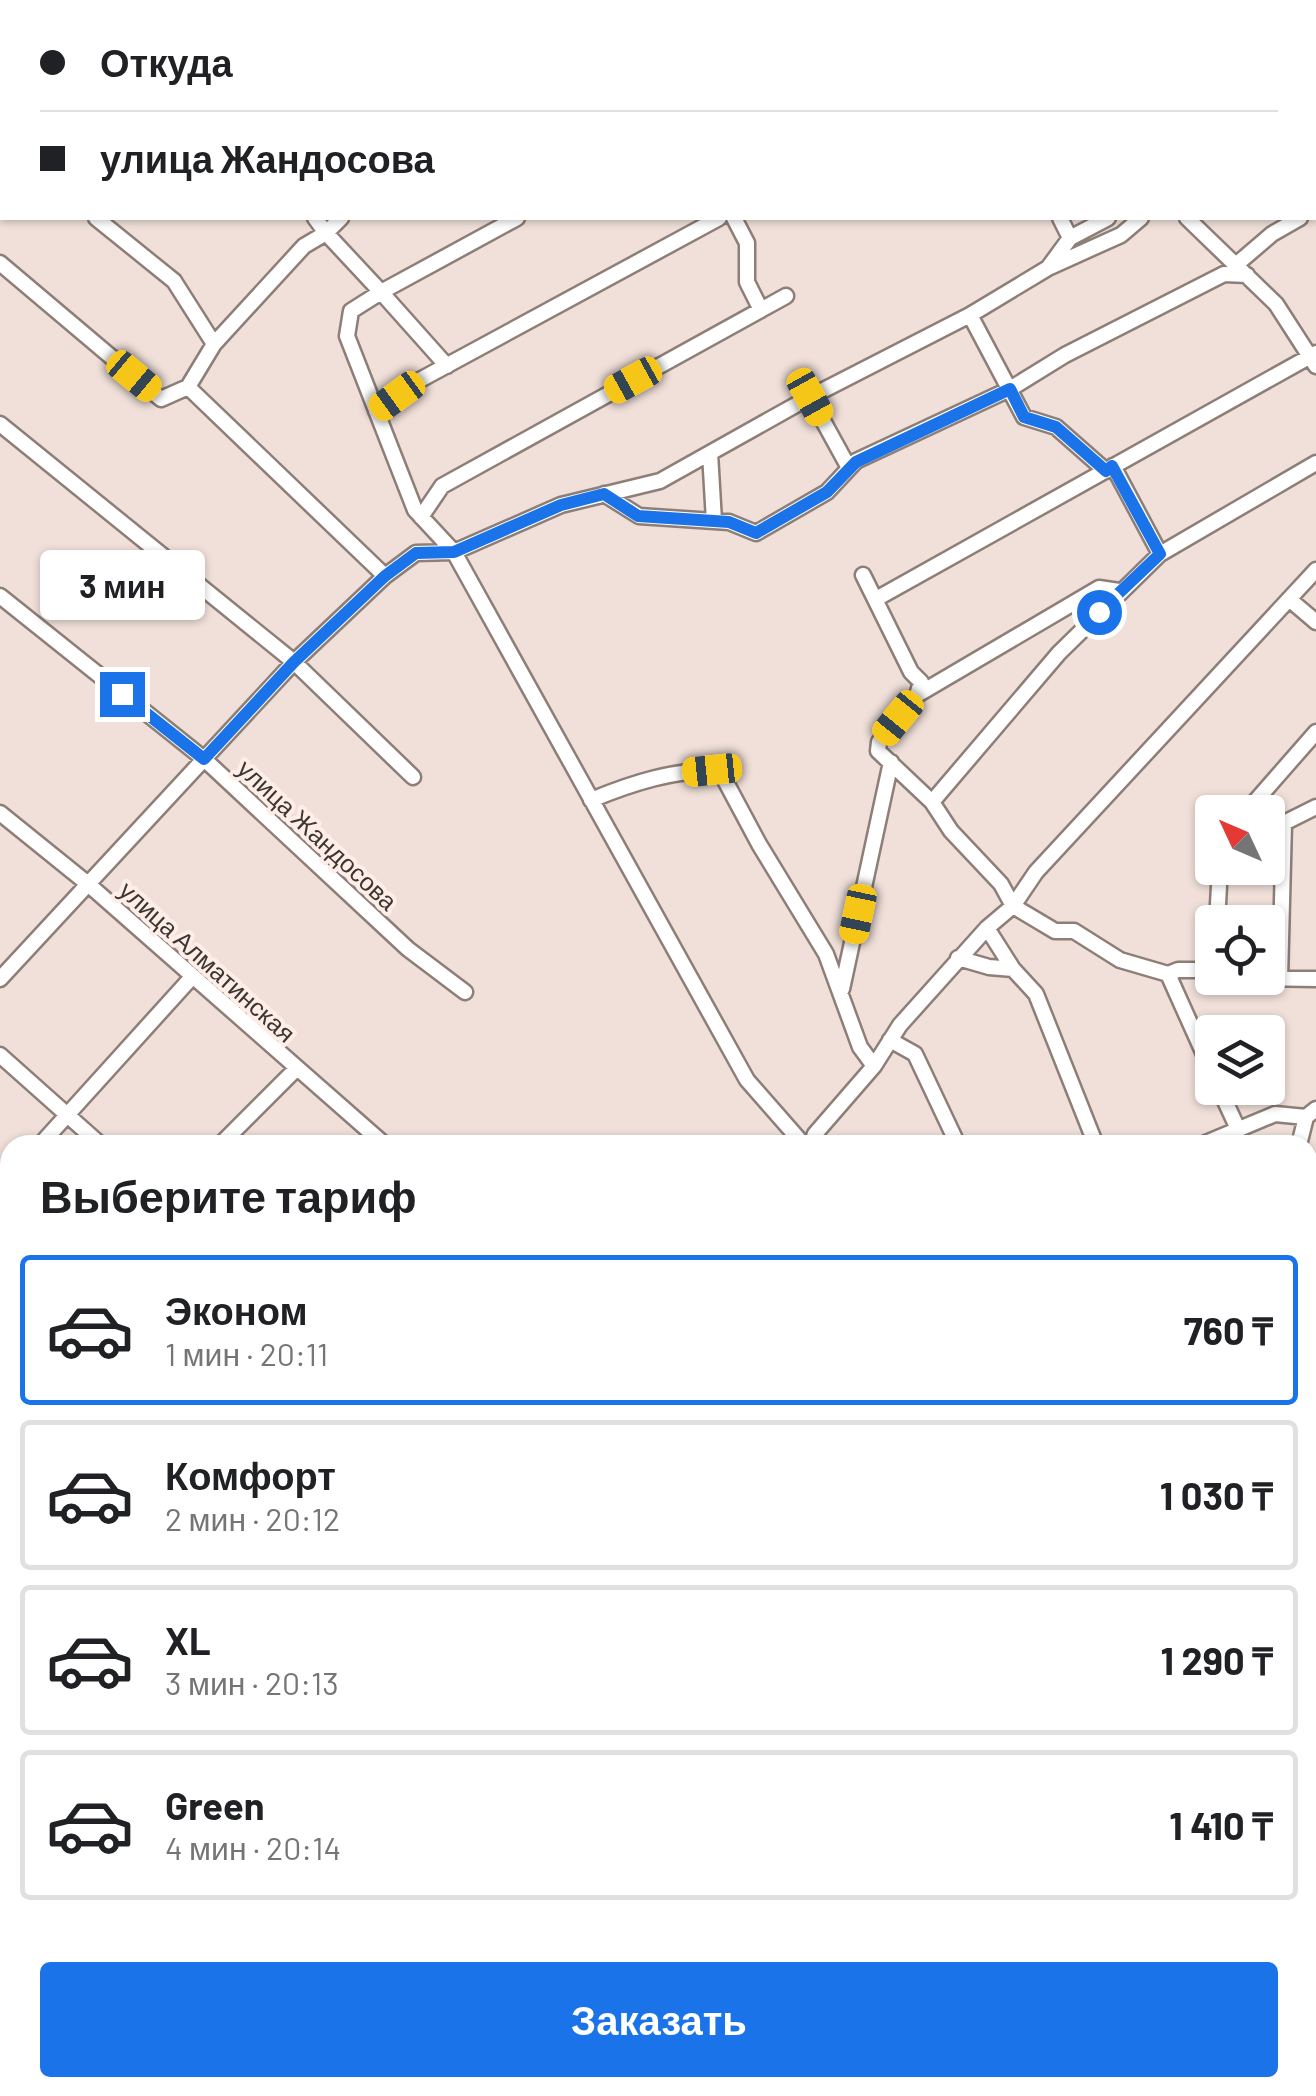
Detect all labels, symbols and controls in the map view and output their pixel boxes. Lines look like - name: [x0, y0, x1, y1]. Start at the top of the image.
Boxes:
- text: Откуда: [100, 39, 233, 85]
- text: улица Жандосова: [100, 135, 435, 181]
- car: [101, 345, 167, 407]
- car: [599, 352, 667, 408]
- car: [782, 363, 838, 431]
- car: [364, 366, 430, 426]
- callout: 3 мин: [39, 549, 204, 619]
- text: 3 мин: [79, 566, 166, 604]
- route start: [1077, 590, 1122, 635]
- route end: [100, 672, 145, 717]
- car: [867, 685, 929, 751]
- street label: улица Жандосова: [232, 752, 404, 916]
- car: [681, 752, 743, 788]
- north arrow: [1195, 795, 1285, 885]
- map controls: [1195, 795, 1285, 1105]
- street label: улица Алматинская: [114, 874, 302, 1048]
- car: [837, 882, 879, 946]
- button: locate: [1195, 905, 1285, 995]
- button: layers: [1195, 1015, 1285, 1105]
- text: Выберите тариф: [40, 1168, 417, 1222]
- icon: car: [45, 1285, 135, 1375]
- text: Эконом: [165, 1287, 308, 1333]
- text: 760 ₸: [1184, 1307, 1273, 1353]
- text: 1 мин · 20:11: [165, 1334, 328, 1372]
- icon: car: [45, 1450, 135, 1540]
- text: Комфорт: [165, 1452, 336, 1498]
- text: 1 030 ₸: [1160, 1472, 1273, 1518]
- text: 2 мин · 20:12: [165, 1499, 340, 1537]
- icon: car: [45, 1615, 135, 1705]
- text: XL: [165, 1617, 211, 1663]
- text: 1 290 ₸: [1160, 1637, 1273, 1683]
- text: 3 мин · 20:13: [165, 1663, 339, 1701]
- icon: car: [45, 1780, 135, 1870]
- text: Green: [165, 1782, 265, 1828]
- text: 1 410 ₸: [1169, 1802, 1273, 1848]
- text: 4 мин · 20:14: [165, 1828, 341, 1866]
- button: Заказать: [40, 1962, 1278, 2077]

